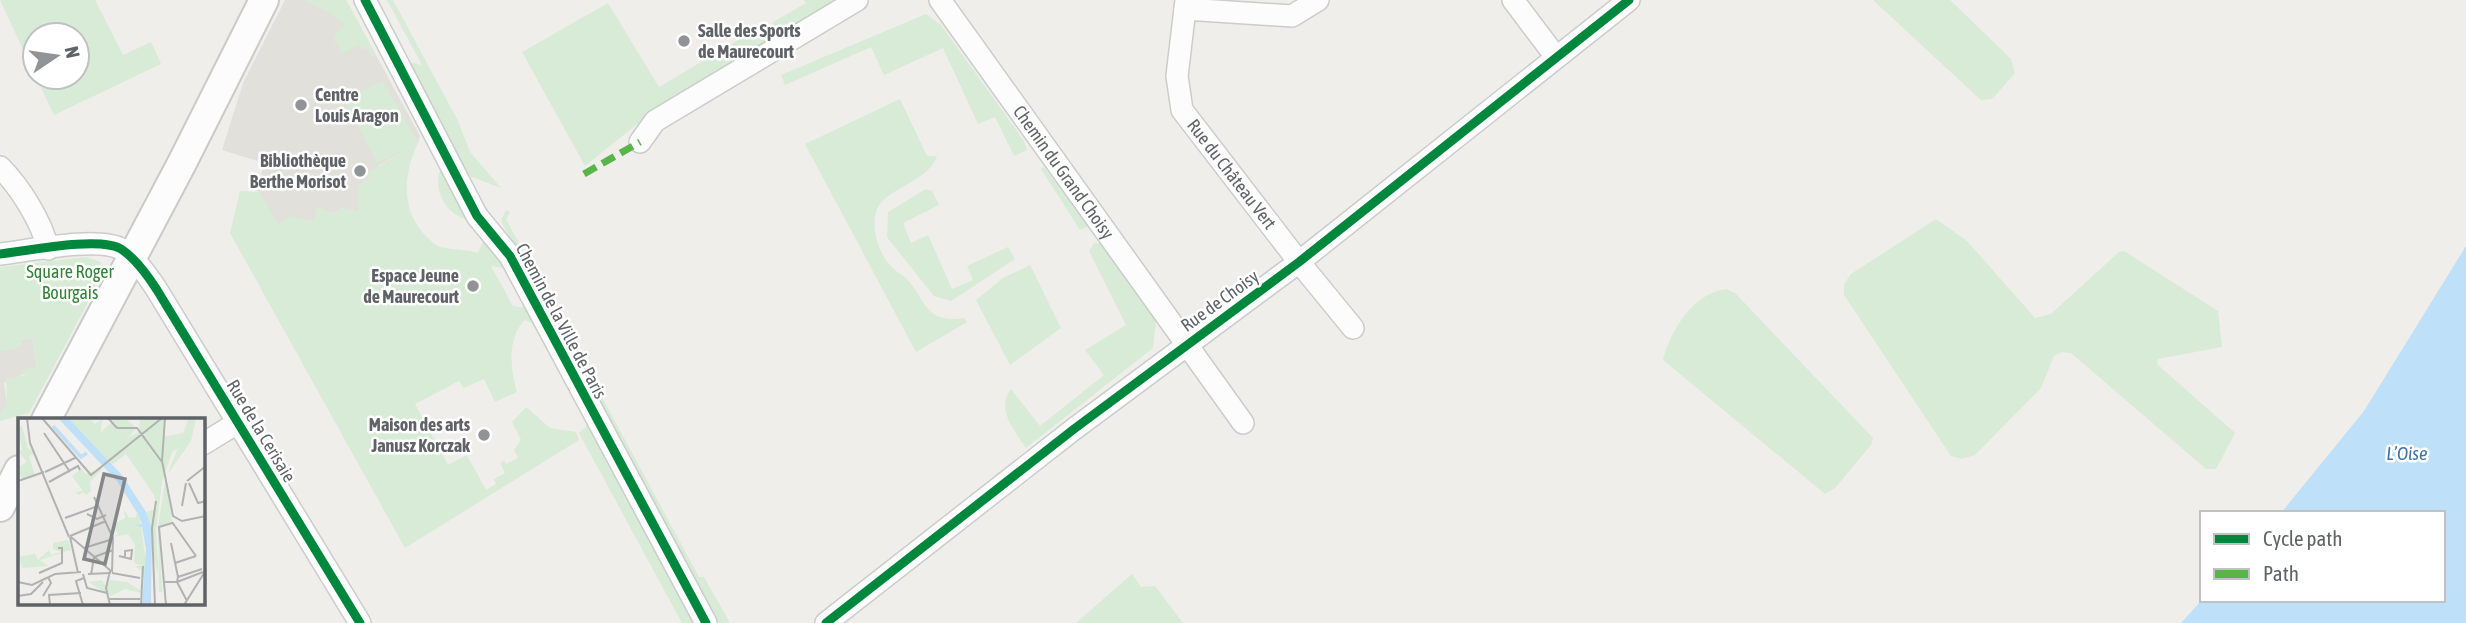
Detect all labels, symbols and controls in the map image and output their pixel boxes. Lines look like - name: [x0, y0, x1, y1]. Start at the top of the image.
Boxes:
- place label: Salle des Sports de Maurecourt: [698, 20, 801, 62]
- north arrow: [21, 21, 91, 91]
- marker: Salle des Sports de Maurecourt: [676, 33, 692, 49]
- text: N: [61, 44, 85, 60]
- place label: Centre Louis Aragon: [315, 84, 399, 126]
- marker: Centre Louis Aragon: [293, 97, 309, 113]
- street label: Chemin du Grand Choisy: [1009, 101, 1119, 243]
- street label: Rue du Château Vert: [1183, 115, 1281, 233]
- place label: Bibliothèque Berthe Morisot: [250, 150, 347, 192]
- marker: Bibliothèque Berthe Morisot: [352, 163, 368, 179]
- street label: Chemin de la Ville de Paris: [512, 240, 611, 402]
- park label: Square Roger Bourgais: [26, 261, 114, 303]
- place label: Espace Jeune de Maurecourt: [363, 265, 460, 307]
- street label: Rue de Choisy: [1177, 265, 1263, 336]
- marker: Espace Jeune de Maurecourt: [465, 278, 481, 294]
- street label: Rue de la Cerisaie: [223, 376, 300, 486]
- place label: Maison des arts Janusz Korczak: [369, 414, 471, 456]
- inset map: [18, 418, 205, 606]
- marker: Maison des arts Janusz Korczak: [476, 427, 492, 443]
- water label: L’Oise: [2386, 442, 2428, 464]
- legend: [2200, 511, 2445, 602]
- text: Cycle path: [2263, 526, 2342, 550]
- text: Path: [2263, 561, 2299, 585]

